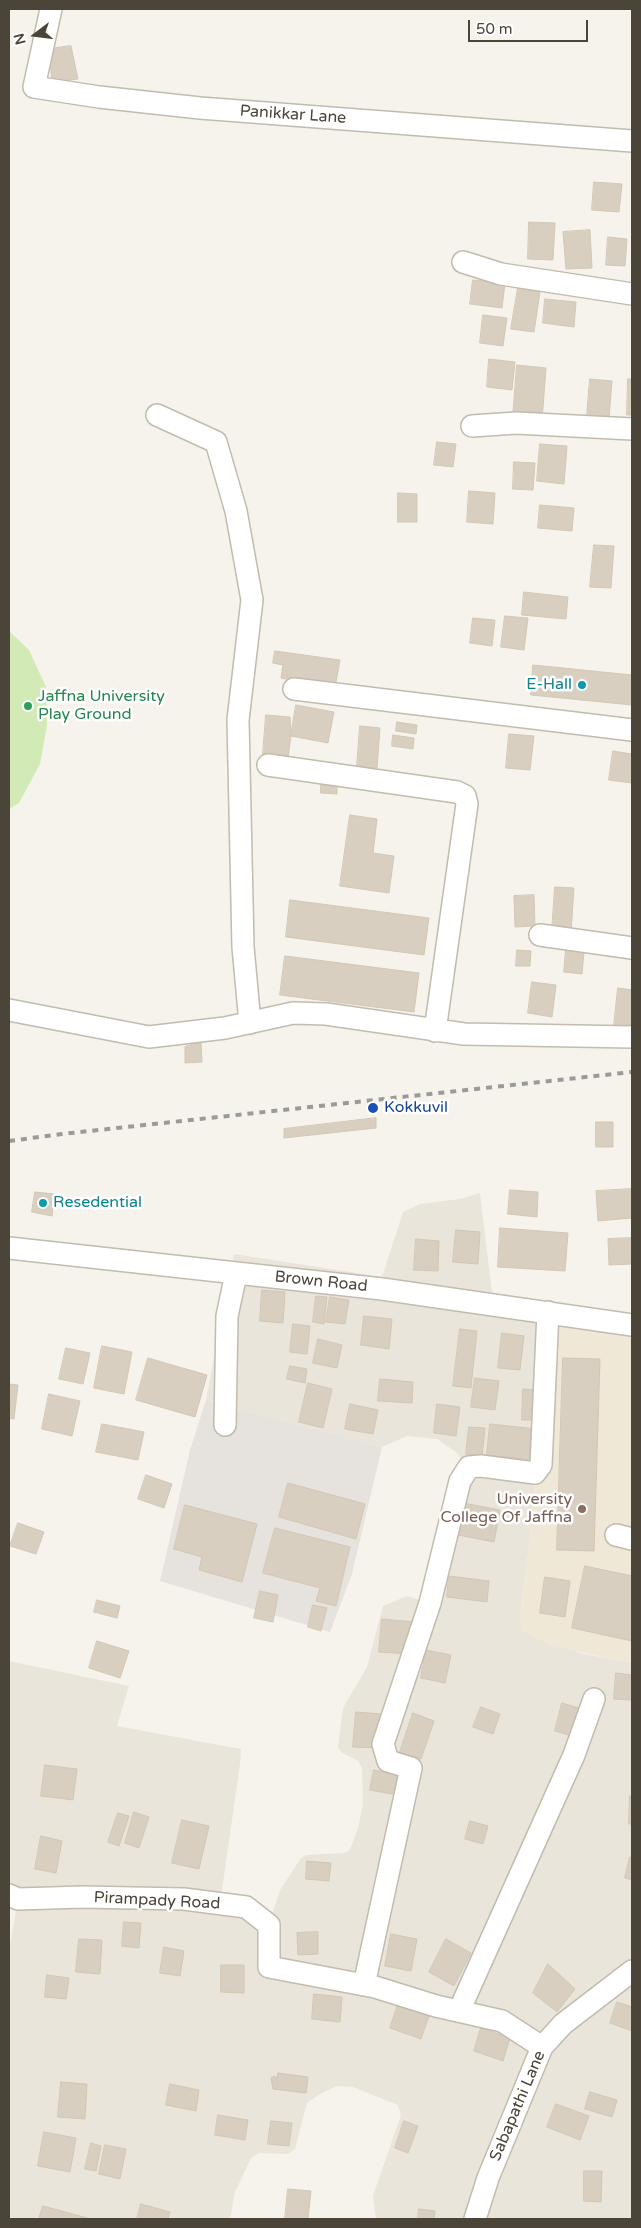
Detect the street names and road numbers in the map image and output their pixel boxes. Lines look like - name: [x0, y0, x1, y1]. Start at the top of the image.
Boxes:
- street label: Panikkar Lane: [239, 102, 347, 128]
- street label: Brown Road: [274, 1268, 368, 1296]
- street label: Pirampady Road: [93, 1888, 221, 1914]
- street label: Sabapathi Lane: [486, 2048, 550, 2164]

